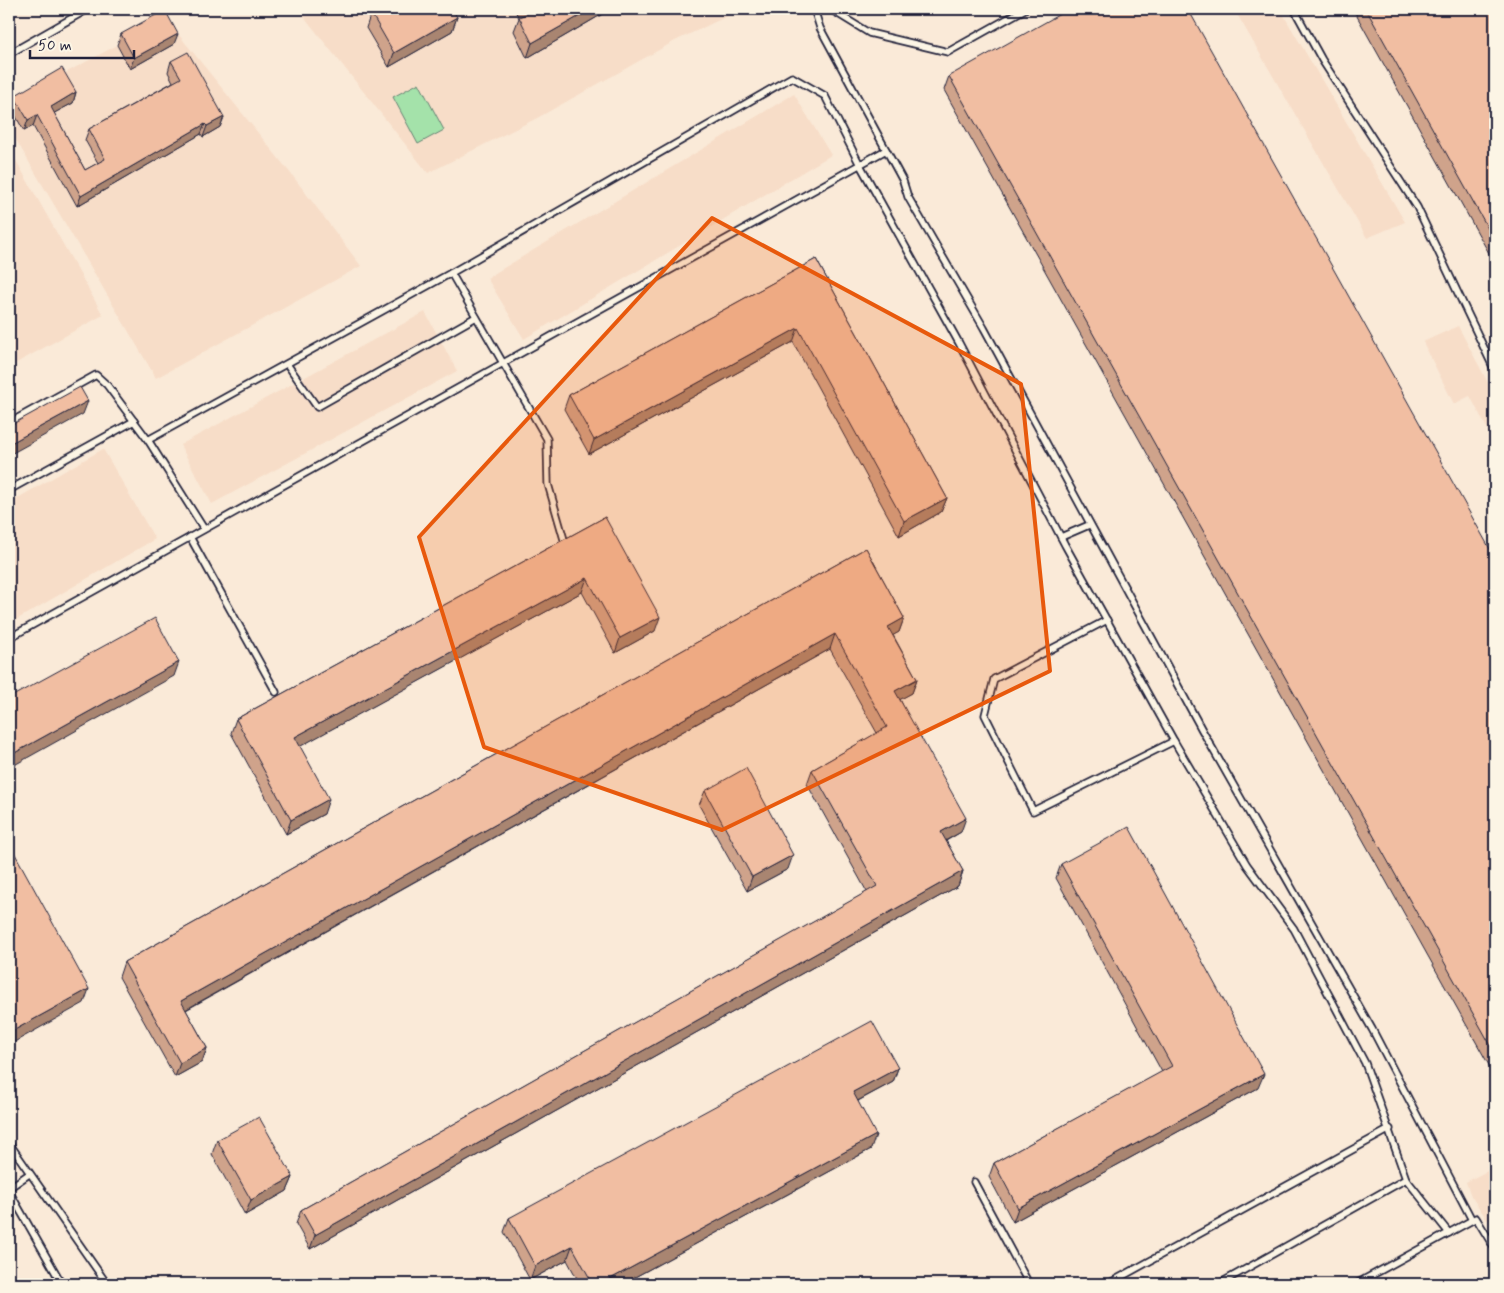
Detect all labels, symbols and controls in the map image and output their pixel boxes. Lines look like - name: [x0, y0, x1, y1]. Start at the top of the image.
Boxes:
- scale bar: [30, 28, 134, 60]
- text: 50 m: [38, 36, 72, 56]

